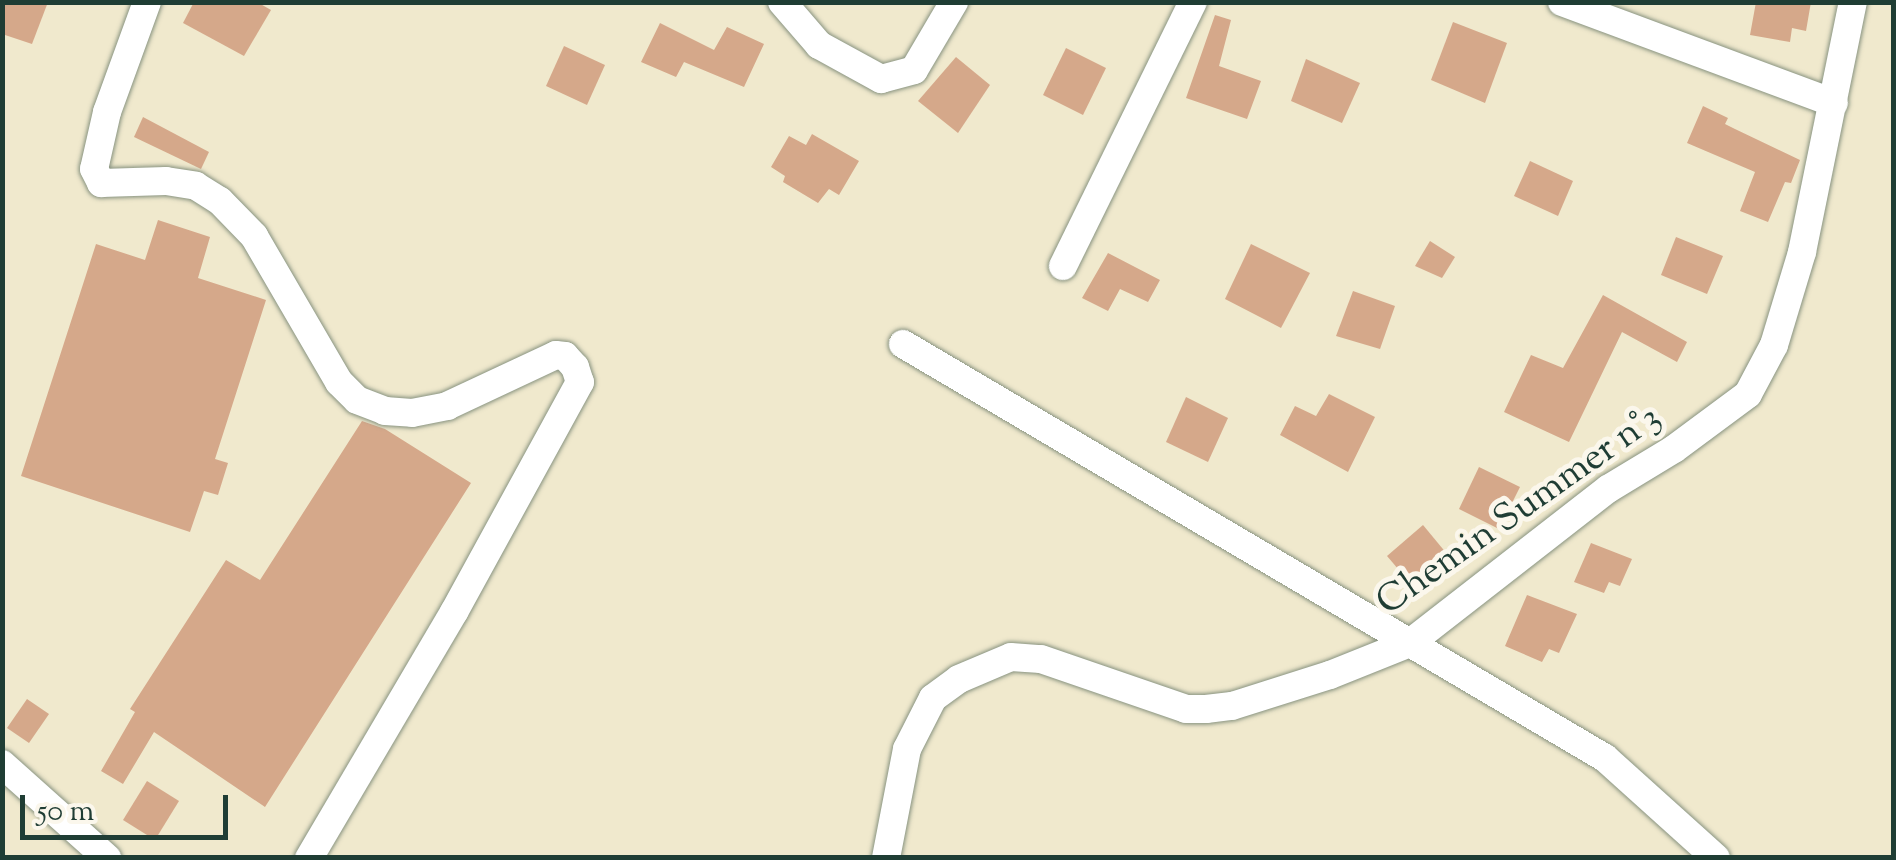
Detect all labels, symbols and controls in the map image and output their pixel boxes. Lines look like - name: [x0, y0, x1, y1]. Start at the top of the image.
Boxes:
- street label: Chemin Summer n°3: [1369, 397, 1671, 627]
- scale bar: [25, 775, 232, 837]
- text: 50 m: [37, 791, 94, 834]

